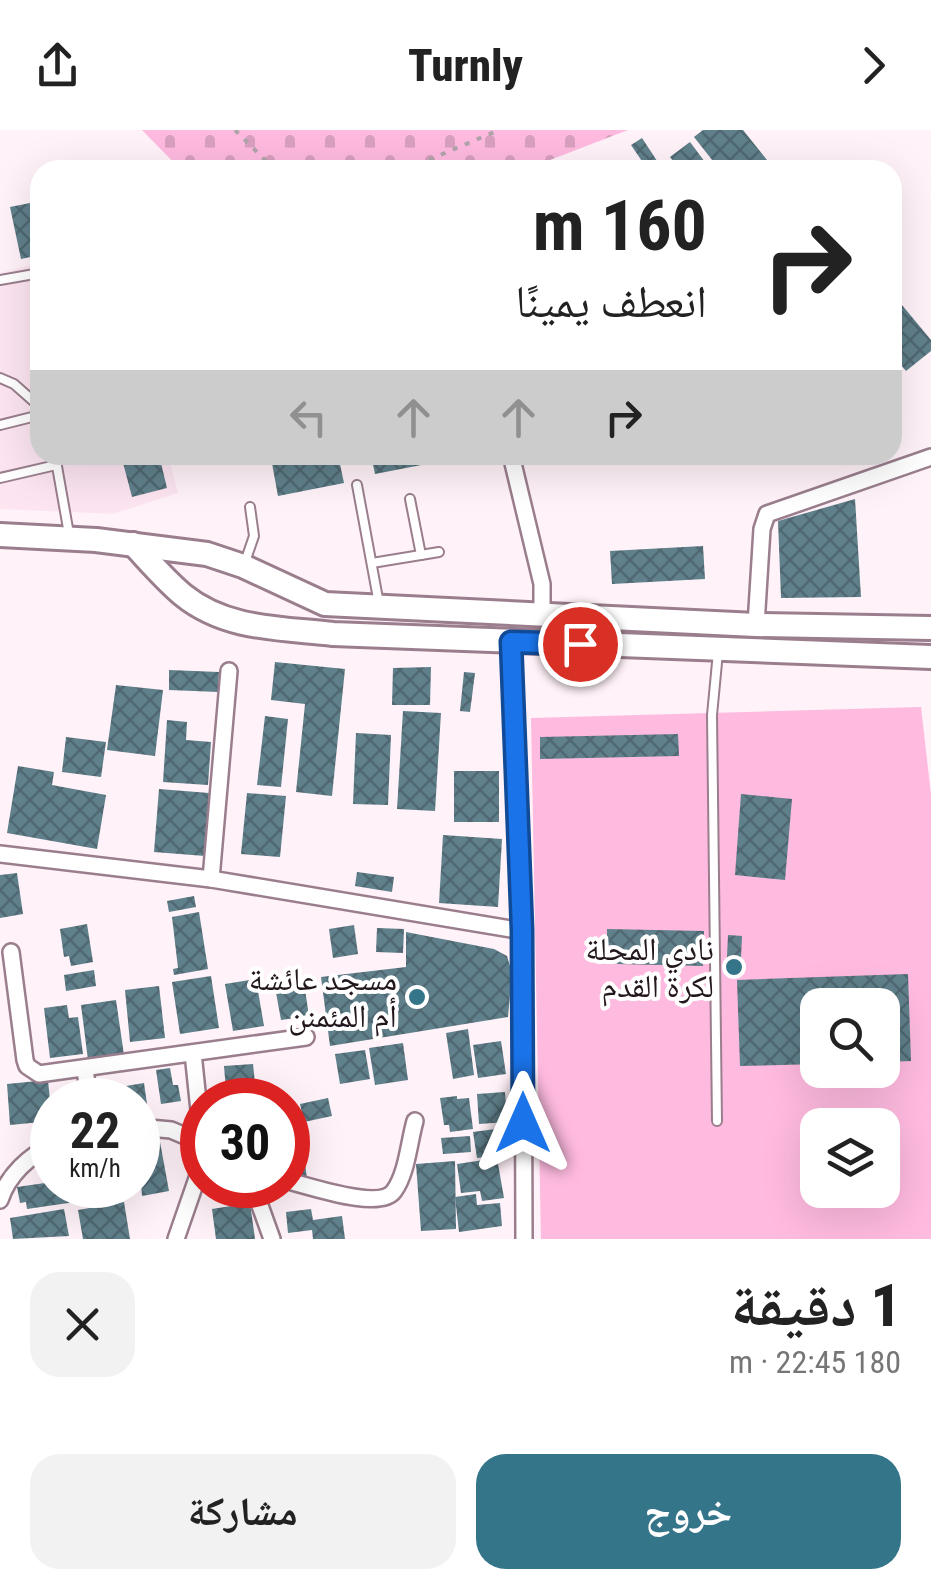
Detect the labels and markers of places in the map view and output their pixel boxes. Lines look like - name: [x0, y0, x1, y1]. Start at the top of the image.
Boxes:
- pin: [538, 602, 623, 687]
- place label: نادي المحلة لكرة القدم: [586, 930, 714, 1007]
- marker: نادي المحلة لكرة القدم: [723, 956, 745, 978]
- place label: مسجد عائشة أم المئمنن: [249, 960, 397, 1037]
- marker: مسجد عائشة أم المئمنن: [406, 986, 428, 1008]

